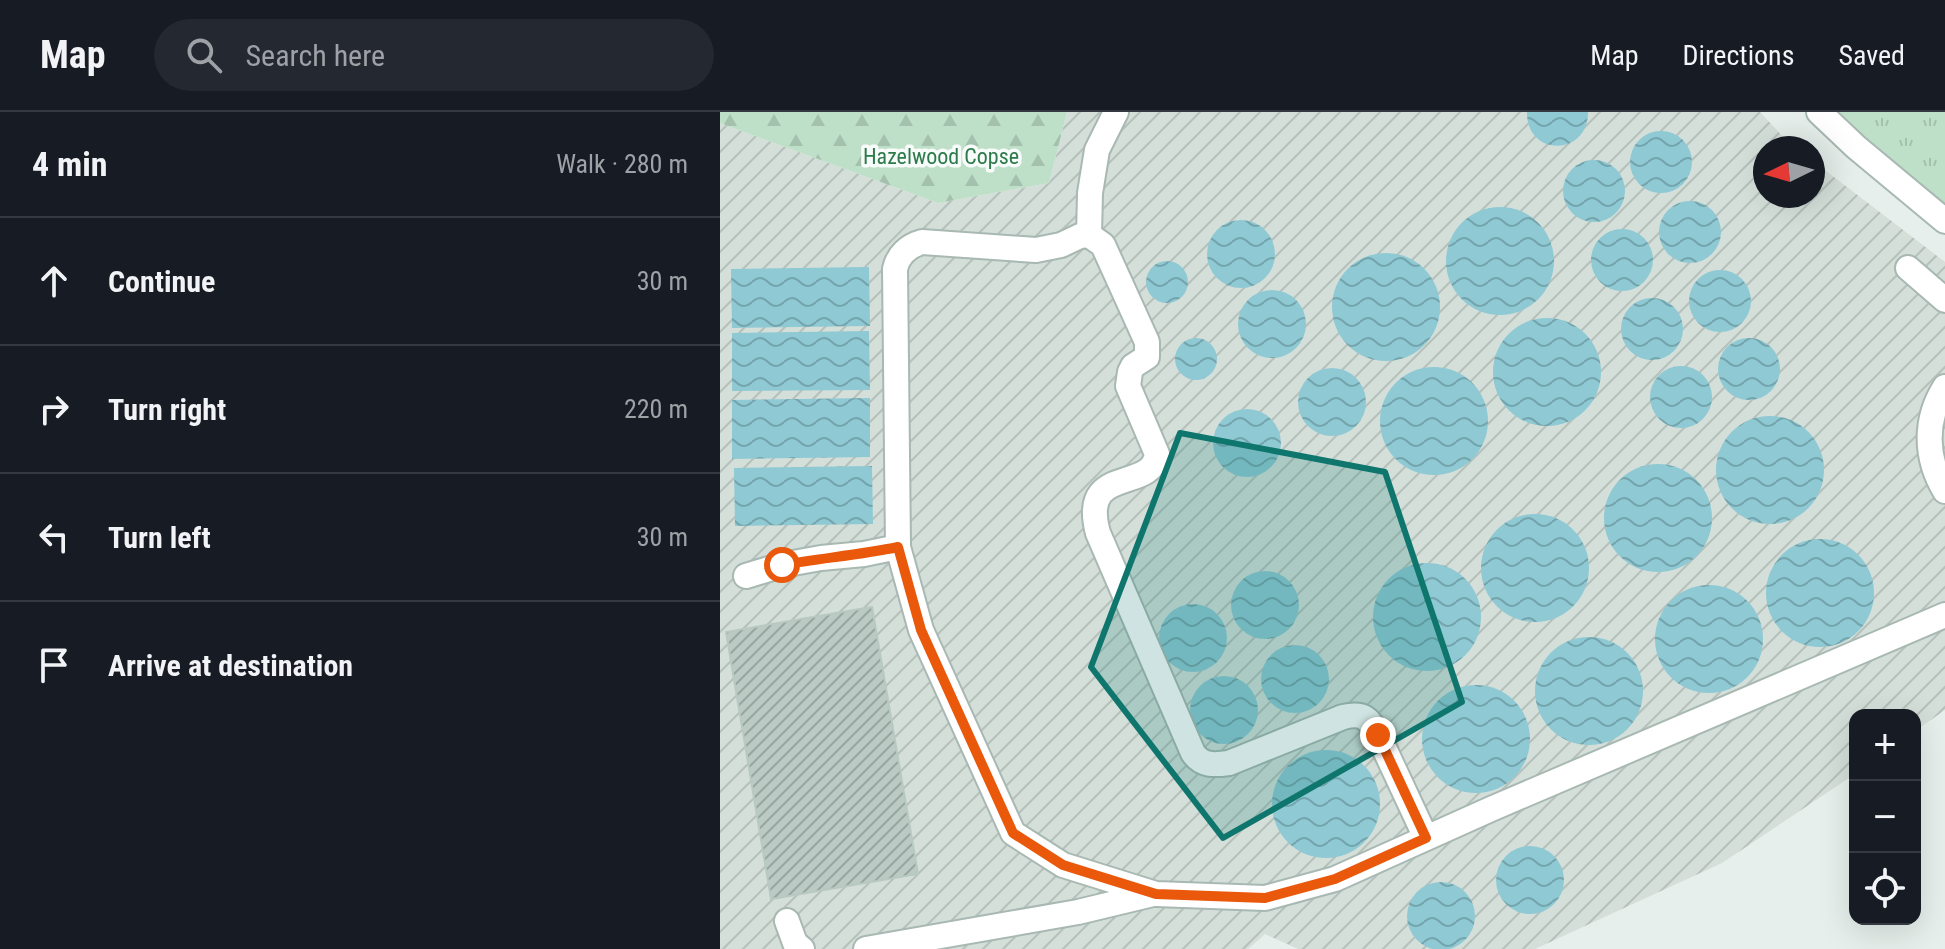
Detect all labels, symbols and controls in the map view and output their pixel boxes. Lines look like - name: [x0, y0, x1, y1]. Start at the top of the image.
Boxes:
- search box: [154, 19, 714, 91]
- text: Map: [40, 33, 106, 77]
- icon: search: [182, 33, 226, 77]
- text: Search here: [246, 38, 385, 73]
- text: Map: [1590, 39, 1639, 72]
- text: Directions: [1683, 39, 1794, 72]
- text: Saved: [1838, 39, 1905, 72]
- north arrow: [1753, 136, 1825, 208]
- text: 4 min: [32, 144, 108, 184]
- park label: Hazelwood Copse: [863, 144, 1019, 169]
- text: Walk · 280 m: [556, 149, 688, 179]
- icon: ahead: [32, 259, 76, 303]
- text: Continue: [108, 264, 215, 299]
- text: 30 m: [637, 266, 688, 296]
- icon: right: [32, 387, 76, 431]
- text: Turn right: [108, 392, 226, 427]
- text: 220 m: [624, 394, 688, 424]
- icon: left: [32, 515, 76, 559]
- text: Turn left: [108, 520, 211, 555]
- text: 30 m: [637, 522, 688, 552]
- route start: [764, 547, 800, 583]
- icon: arrive: [32, 643, 76, 687]
- text: Arrive at destination: [108, 648, 353, 683]
- map controls: [1849, 709, 1921, 925]
- button: +: [1849, 709, 1921, 781]
- route end: [1360, 717, 1396, 753]
- button: −: [1849, 781, 1921, 853]
- button: locate: [1849, 853, 1921, 925]

